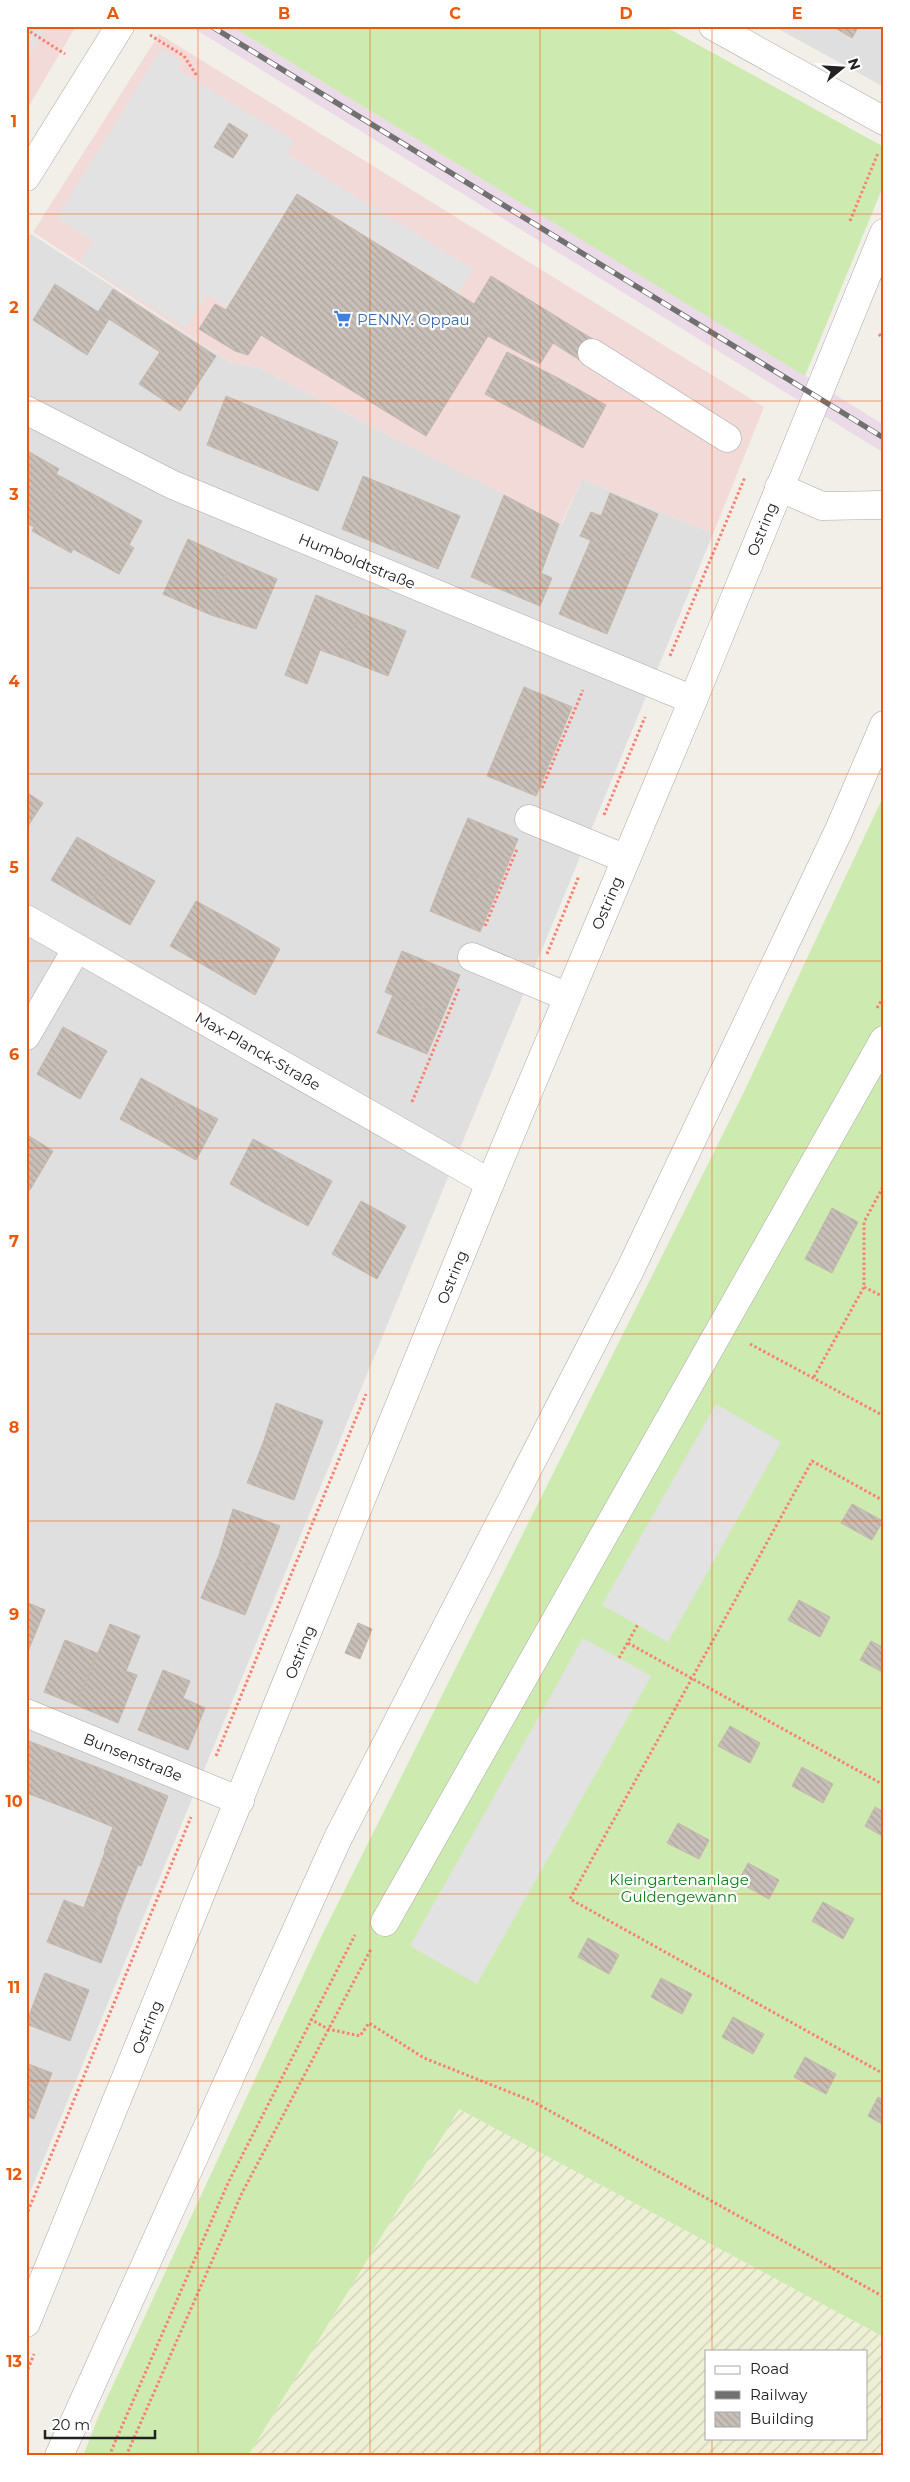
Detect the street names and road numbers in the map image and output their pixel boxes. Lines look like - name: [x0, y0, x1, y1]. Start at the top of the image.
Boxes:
- street label: Ostring: [743, 499, 781, 559]
- street label: Humboldtstraße: [296, 529, 418, 593]
- street label: Ostring: [587, 873, 627, 933]
- street label: Max-Planck-Straße: [192, 1007, 324, 1095]
- street label: Ostring: [433, 1247, 471, 1307]
- street label: Ostring: [281, 1622, 319, 1682]
- street label: Bunsenstraße: [81, 1729, 185, 1785]
- street label: Ostring: [128, 1997, 166, 2057]

